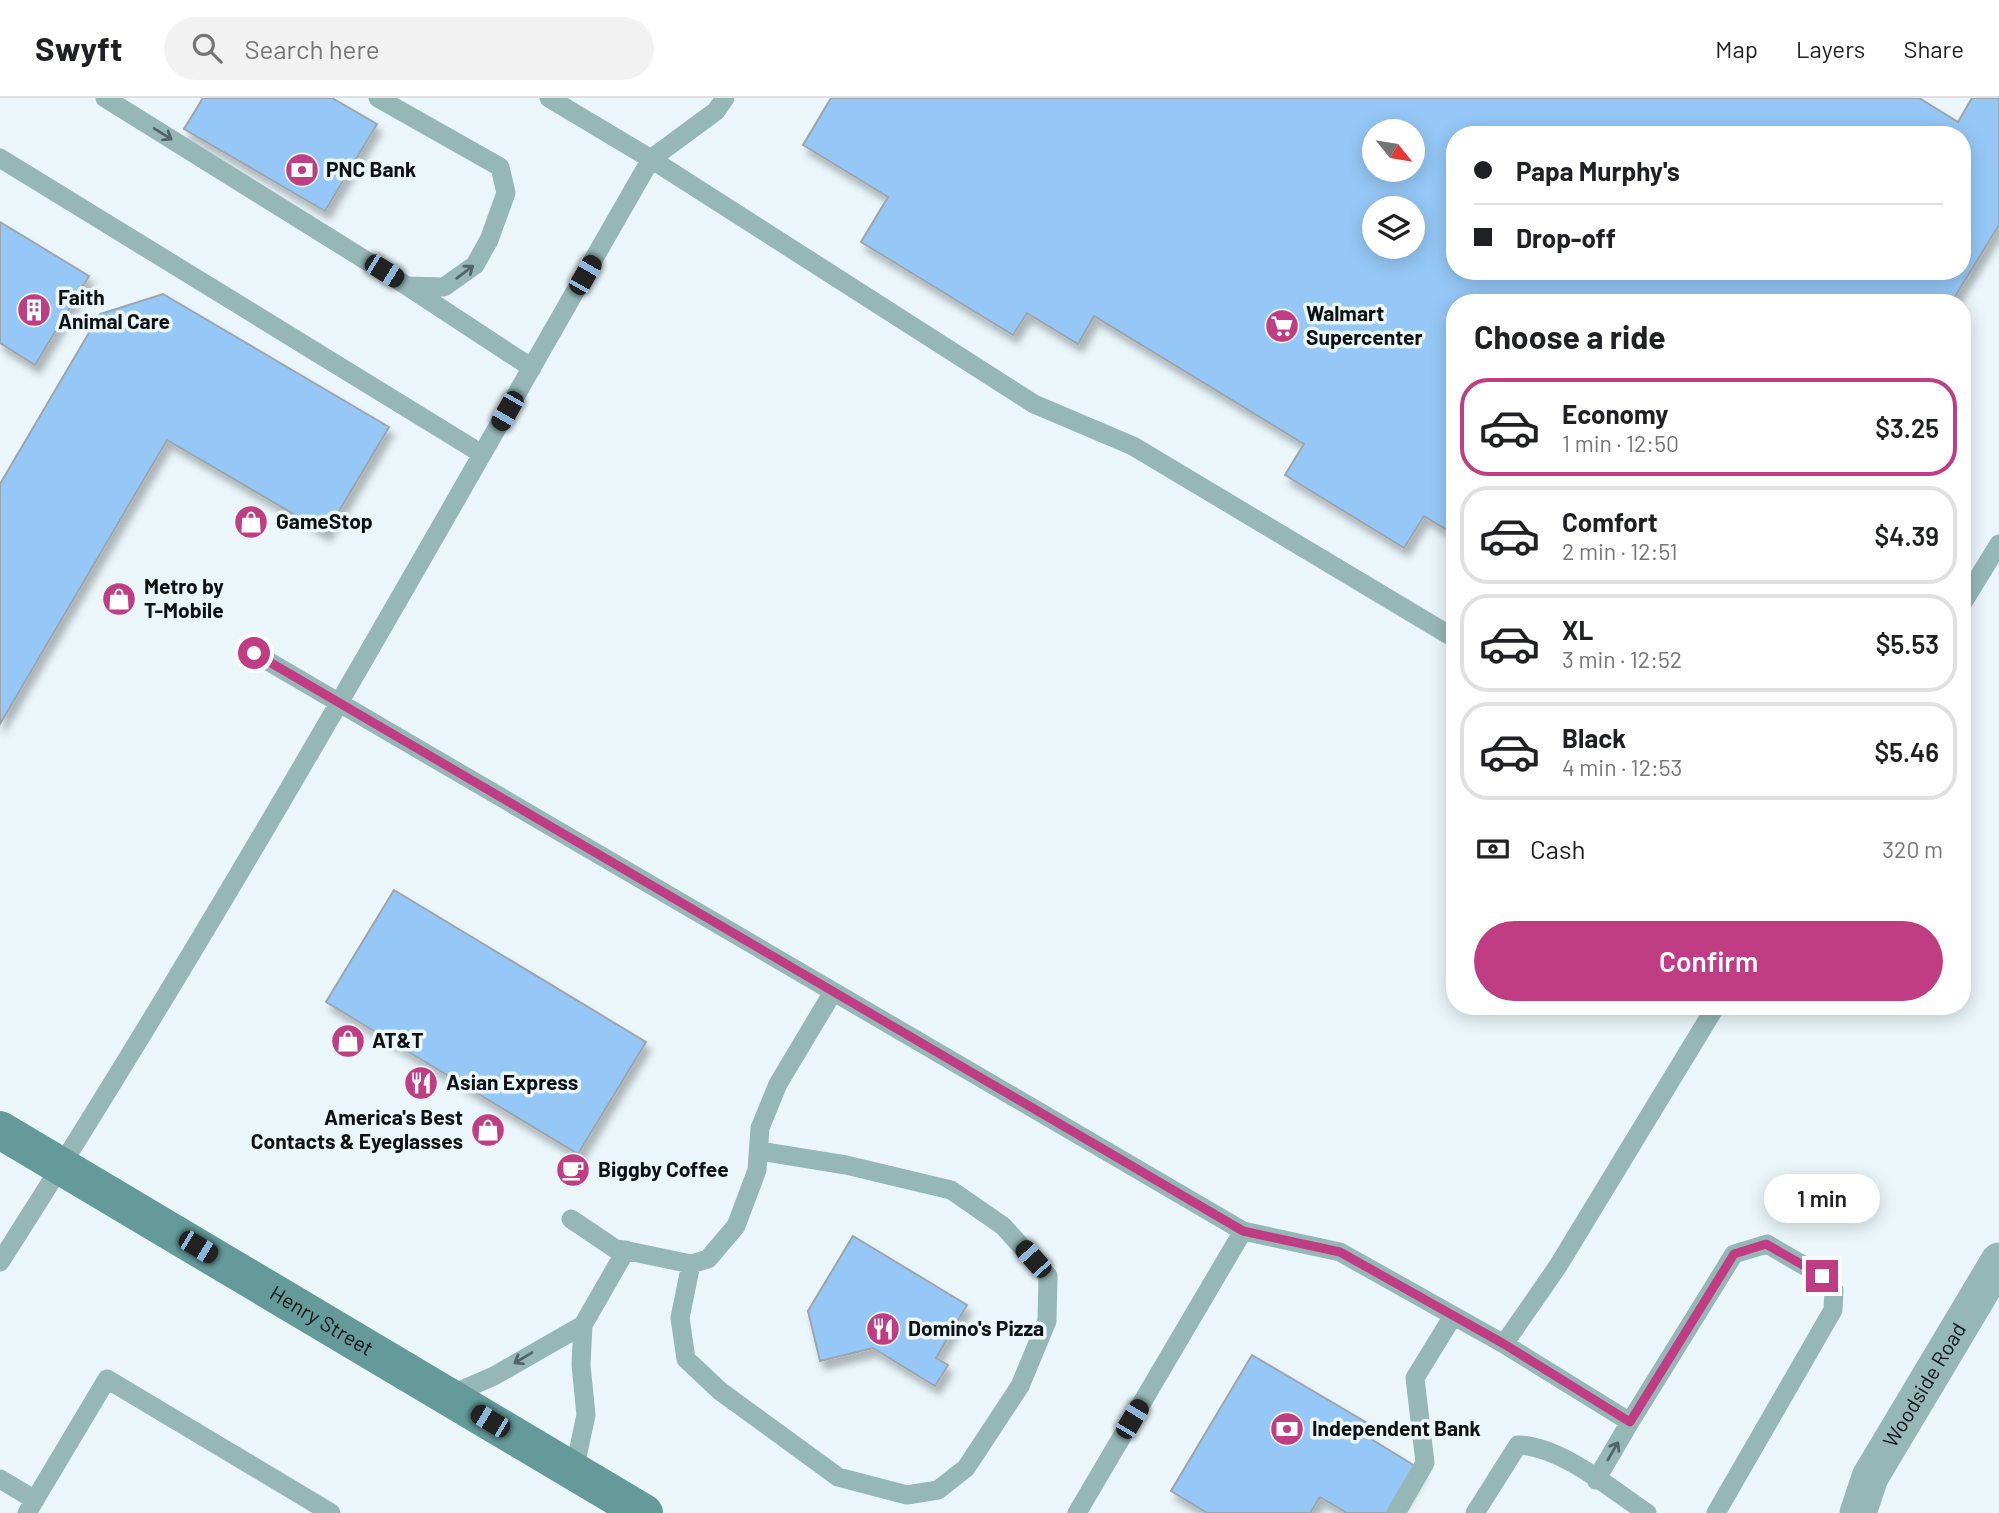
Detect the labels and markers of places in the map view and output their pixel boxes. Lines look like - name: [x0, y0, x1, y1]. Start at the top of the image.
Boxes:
- bank icon: PNC Bank: [283, 151, 321, 189]
- place label: PNC Bank: [326, 156, 416, 181]
- place label: Faith Animal Care: [58, 284, 170, 333]
- building icon: Faith Animal Care: [15, 291, 53, 329]
- place label: Walmart Supercenter: [1306, 300, 1423, 349]
- supermarket icon: Walmart Supercenter: [1263, 307, 1301, 345]
- shop icon: GameStop: [232, 503, 270, 541]
- place label: GameStop: [276, 508, 373, 533]
- place label: Metro by T-Mobile: [144, 573, 224, 622]
- shop icon: Metro by T-Mobile: [100, 580, 138, 618]
- shop icon: AT&T: [329, 1022, 367, 1060]
- place label: AT&T: [372, 1027, 424, 1052]
- restaurant icon: Asian Express: [402, 1064, 440, 1102]
- place label: Asian Express: [446, 1069, 578, 1094]
- place label: America's Best Contacts & Eyeglasses: [251, 1104, 463, 1153]
- shop icon: America's Best Contacts & Eyeglasses: [469, 1111, 507, 1149]
- cafe icon: Biggby Coffee: [554, 1151, 592, 1189]
- place label: Biggby Coffee: [598, 1156, 729, 1181]
- restaurant icon: Domino's Pizza: [864, 1310, 902, 1348]
- place label: Domino's Pizza: [908, 1315, 1044, 1340]
- bank icon: Independent Bank: [1268, 1410, 1306, 1448]
- place label: Independent Bank: [1312, 1415, 1481, 1440]

